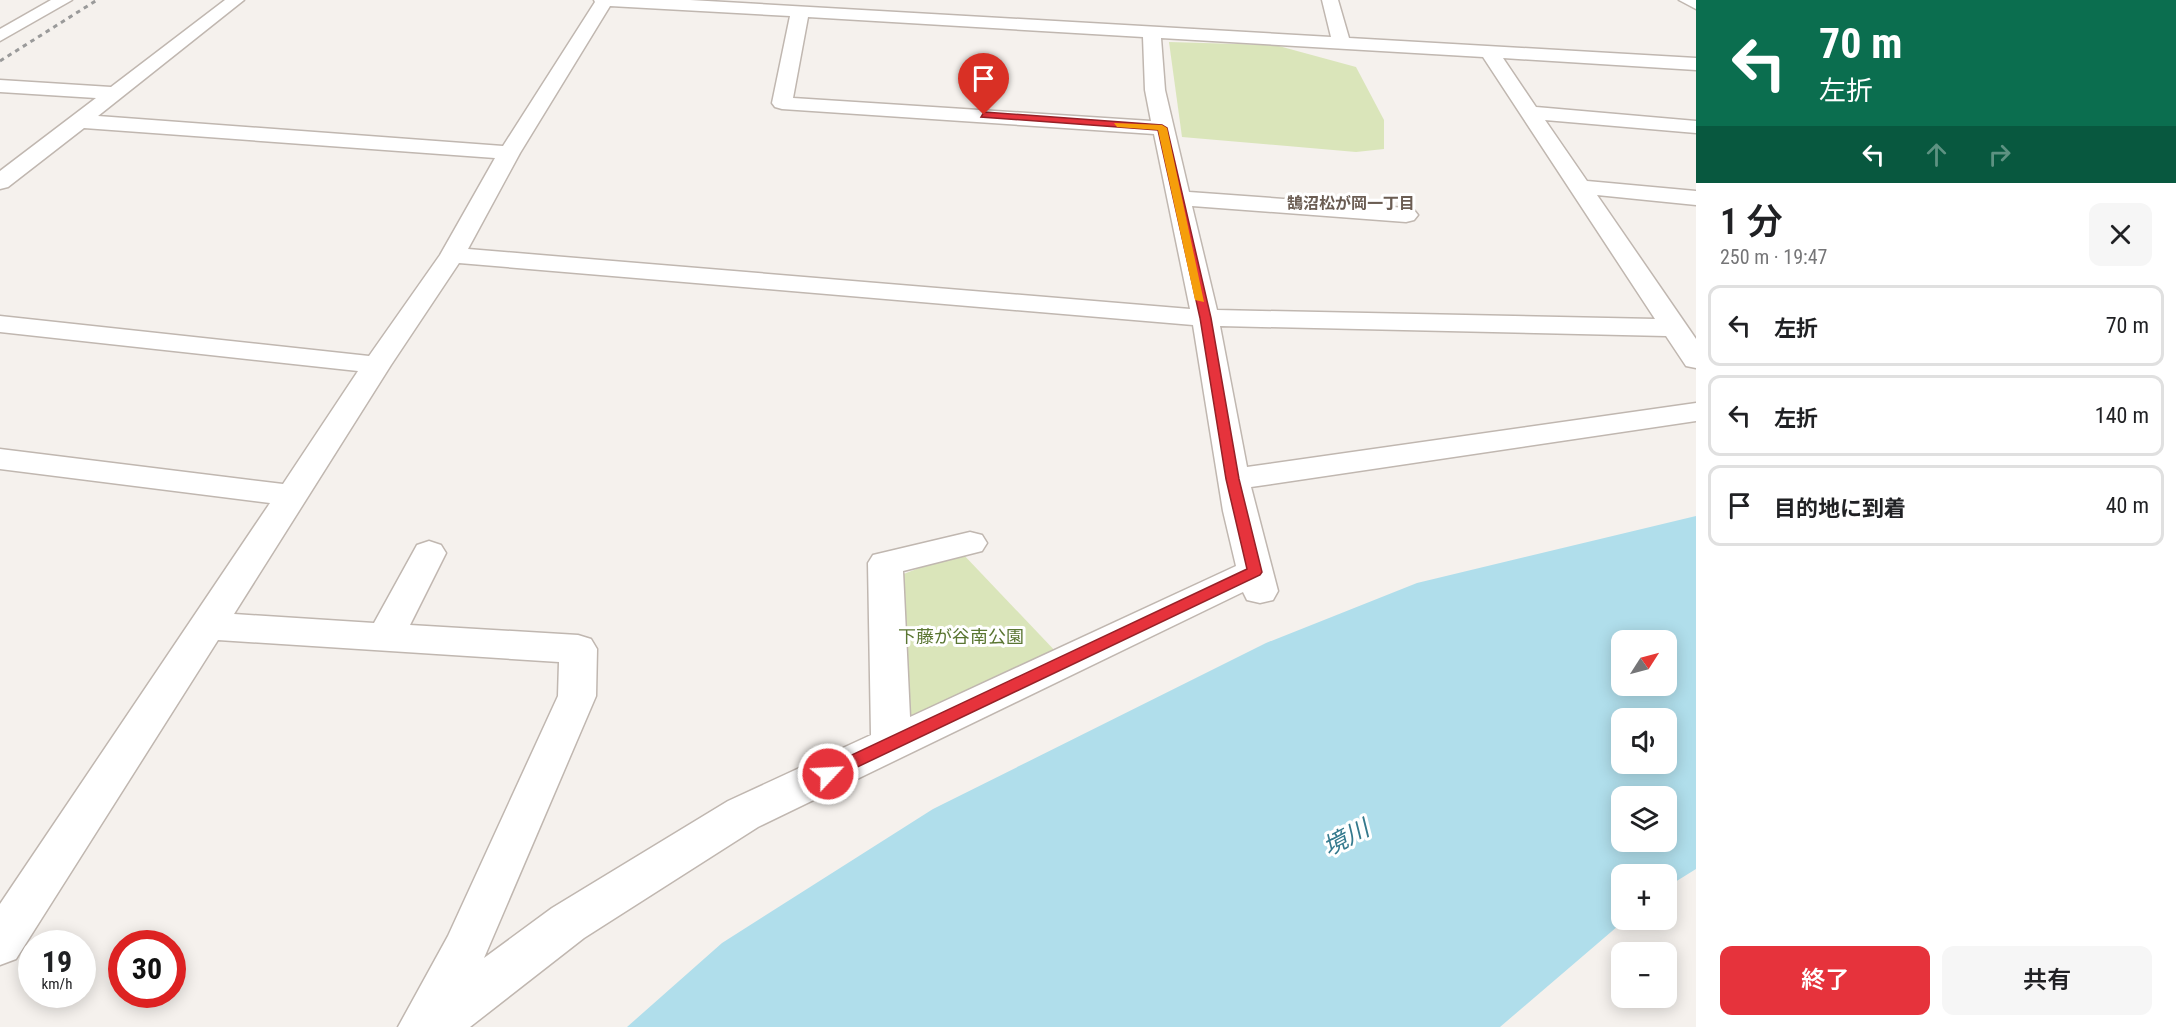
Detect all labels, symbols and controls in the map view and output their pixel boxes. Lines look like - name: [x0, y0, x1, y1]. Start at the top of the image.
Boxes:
- text: 70 m: [1819, 19, 1902, 68]
- icon: left: [1720, 24, 1798, 102]
- pin: [958, 53, 1009, 115]
- icon: arrive: [967, 62, 1000, 95]
- text: 左折: [1819, 75, 1873, 107]
- icon: left: [1857, 138, 1890, 171]
- icon: ahead: [1920, 138, 1953, 171]
- icon: right: [1983, 138, 2016, 171]
- district label: 鵠沼松が岡一丁目: [1287, 194, 1415, 213]
- text: 1 分: [1720, 201, 1782, 243]
- button: close: [2089, 203, 2152, 266]
- text: 250 m · 19:47: [1720, 245, 1827, 269]
- icon: left: [1723, 309, 1756, 342]
- text: 70 m: [2106, 313, 2149, 338]
- text: 左折: [1774, 316, 1818, 341]
- icon: left: [1723, 399, 1756, 432]
- text: 140 m: [2095, 403, 2149, 428]
- text: 左折: [1774, 406, 1818, 431]
- icon: arrive: [1723, 489, 1756, 522]
- text: 40 m: [2106, 493, 2149, 518]
- text: 目的地に到着: [1774, 496, 1906, 521]
- park label: 下藤が谷南公園: [898, 626, 1024, 647]
- north arrow: [1611, 630, 1677, 696]
- map controls: [1611, 630, 1677, 1008]
- button: sound: [1611, 708, 1677, 774]
- position arrow: [796, 742, 860, 806]
- button: layers: [1611, 786, 1677, 852]
- water label: 境川: [1318, 813, 1376, 862]
- button: +: [1611, 864, 1677, 930]
- speed limit sign: 30: [108, 930, 186, 1008]
- button: −: [1611, 942, 1677, 1008]
- text: 19: [42, 944, 72, 979]
- button: 終了: [1720, 946, 1930, 1015]
- button: 共有: [1942, 946, 2152, 1015]
- text: km/h: [42, 975, 72, 993]

